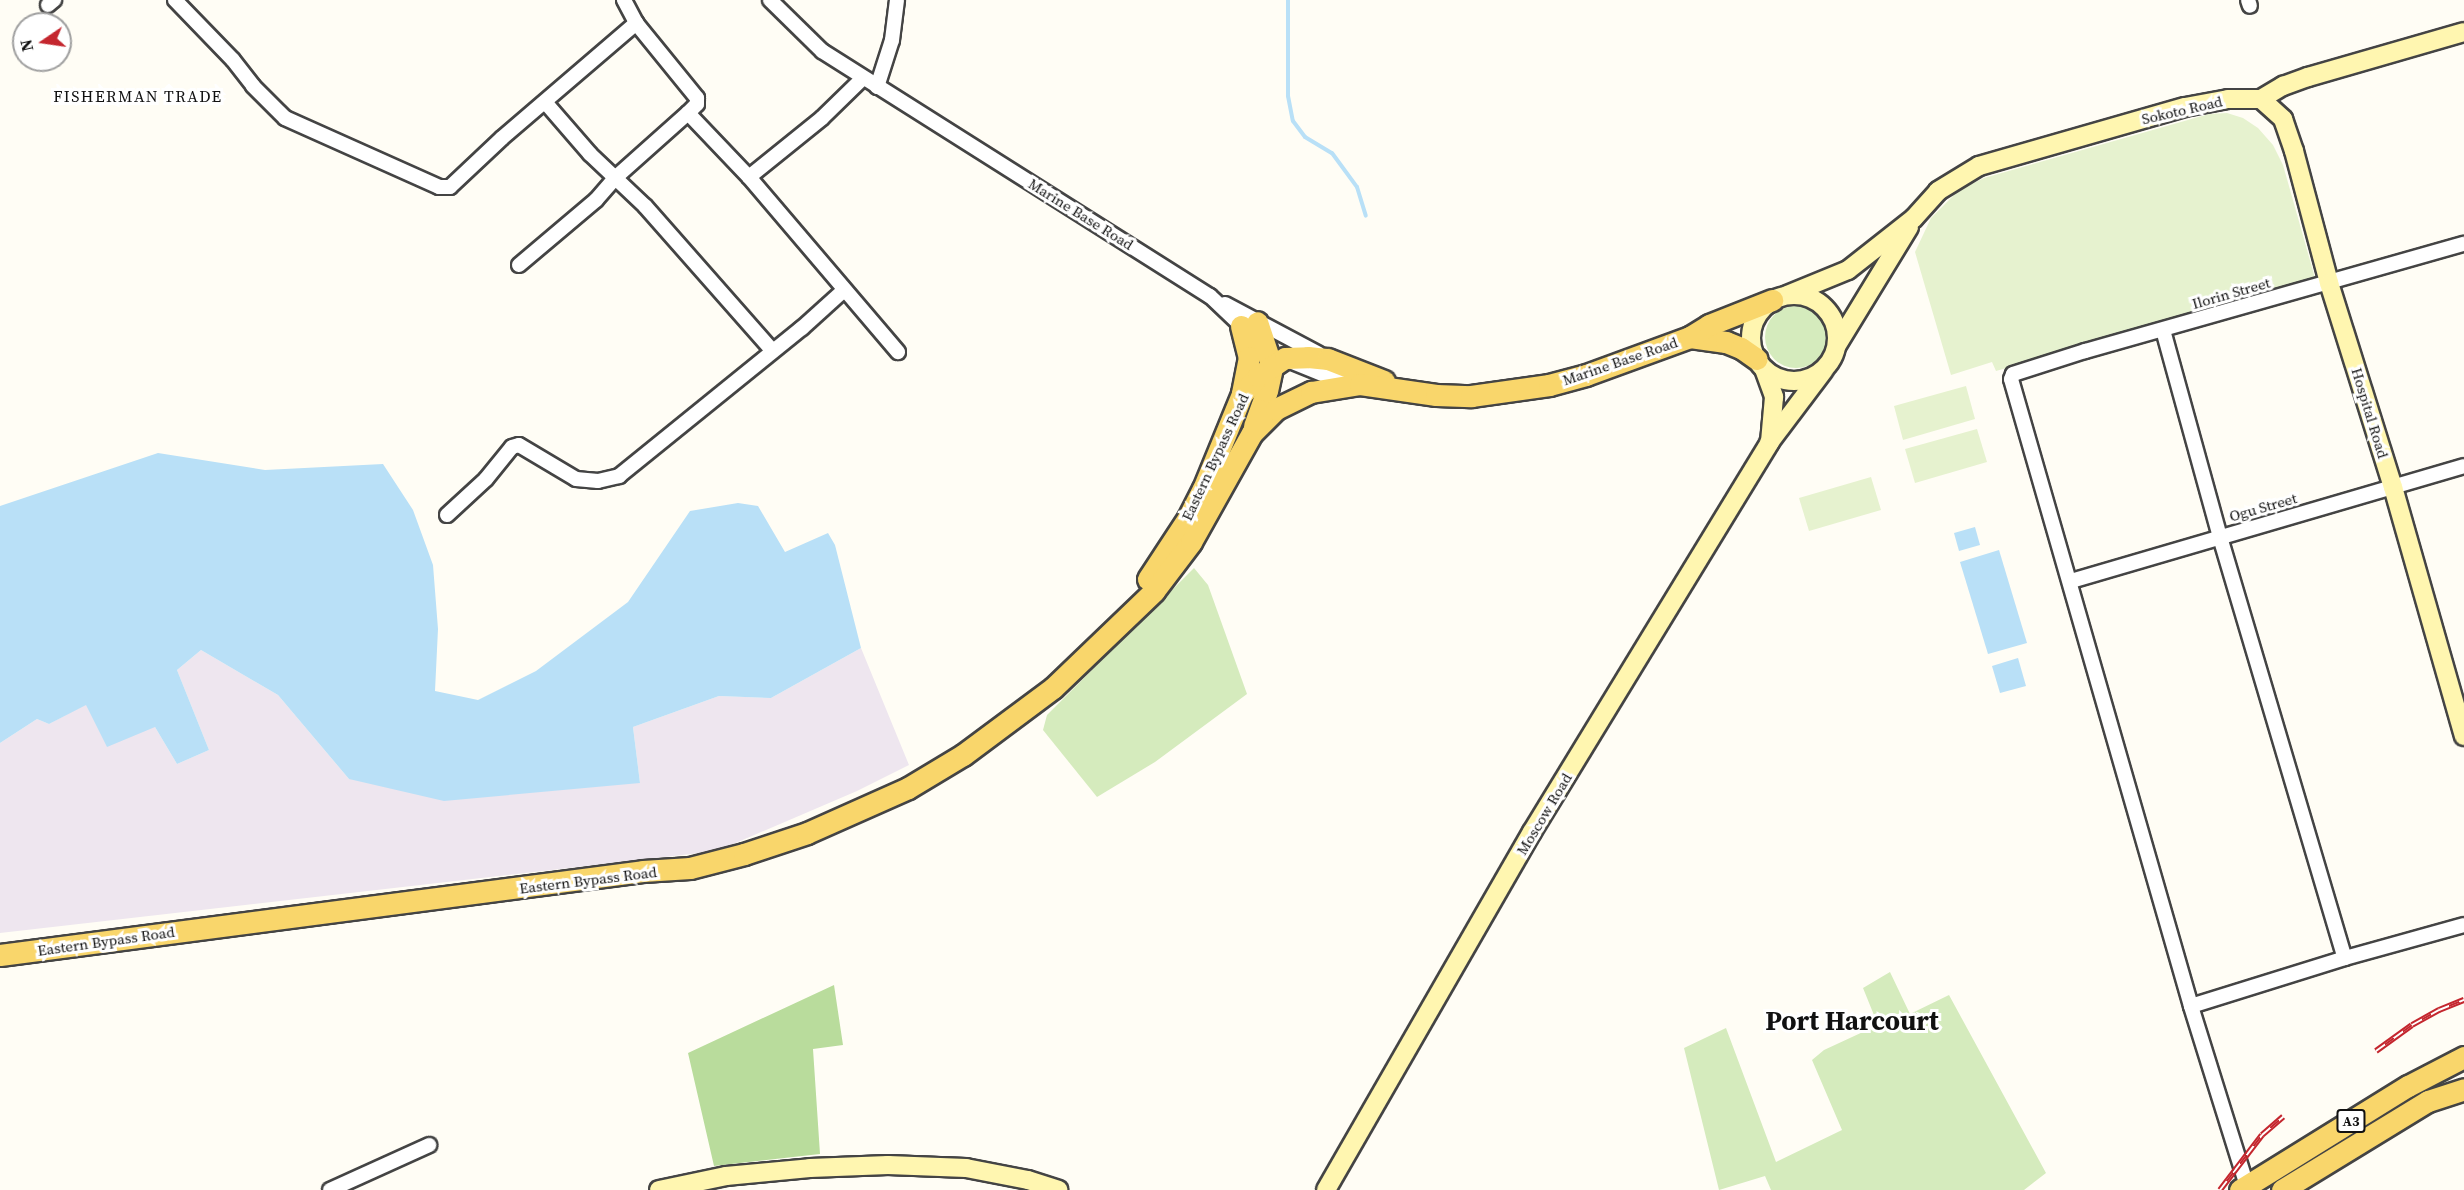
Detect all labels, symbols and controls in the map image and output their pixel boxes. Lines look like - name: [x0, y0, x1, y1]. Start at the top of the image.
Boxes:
- north arrow: [12, 12, 72, 72]
- text: N: [14, 37, 38, 54]
- district label: FISHERMAN TRADE: [53, 86, 223, 106]
- street label: Sokoto Road: [2140, 92, 2224, 128]
- street label: Marine Base Road: [1025, 174, 1137, 254]
- street label: Ilorin Street: [2190, 273, 2272, 313]
- street label: Marine Base Road: [1560, 333, 1680, 389]
- street label: Hospital Road: [2348, 366, 2392, 460]
- street label: Eastern Bypass Road: [1178, 390, 1252, 524]
- street label: Ogu Street: [2227, 489, 2299, 525]
- street label: Moscow Road: [1512, 770, 1576, 858]
- street label: Eastern Bypass Road: [518, 863, 658, 897]
- street label: Eastern Bypass Road: [36, 922, 176, 960]
- district label: Port Harcourt: [1765, 1005, 1939, 1037]
- road number: A3: [2336, 1110, 2366, 1132]

